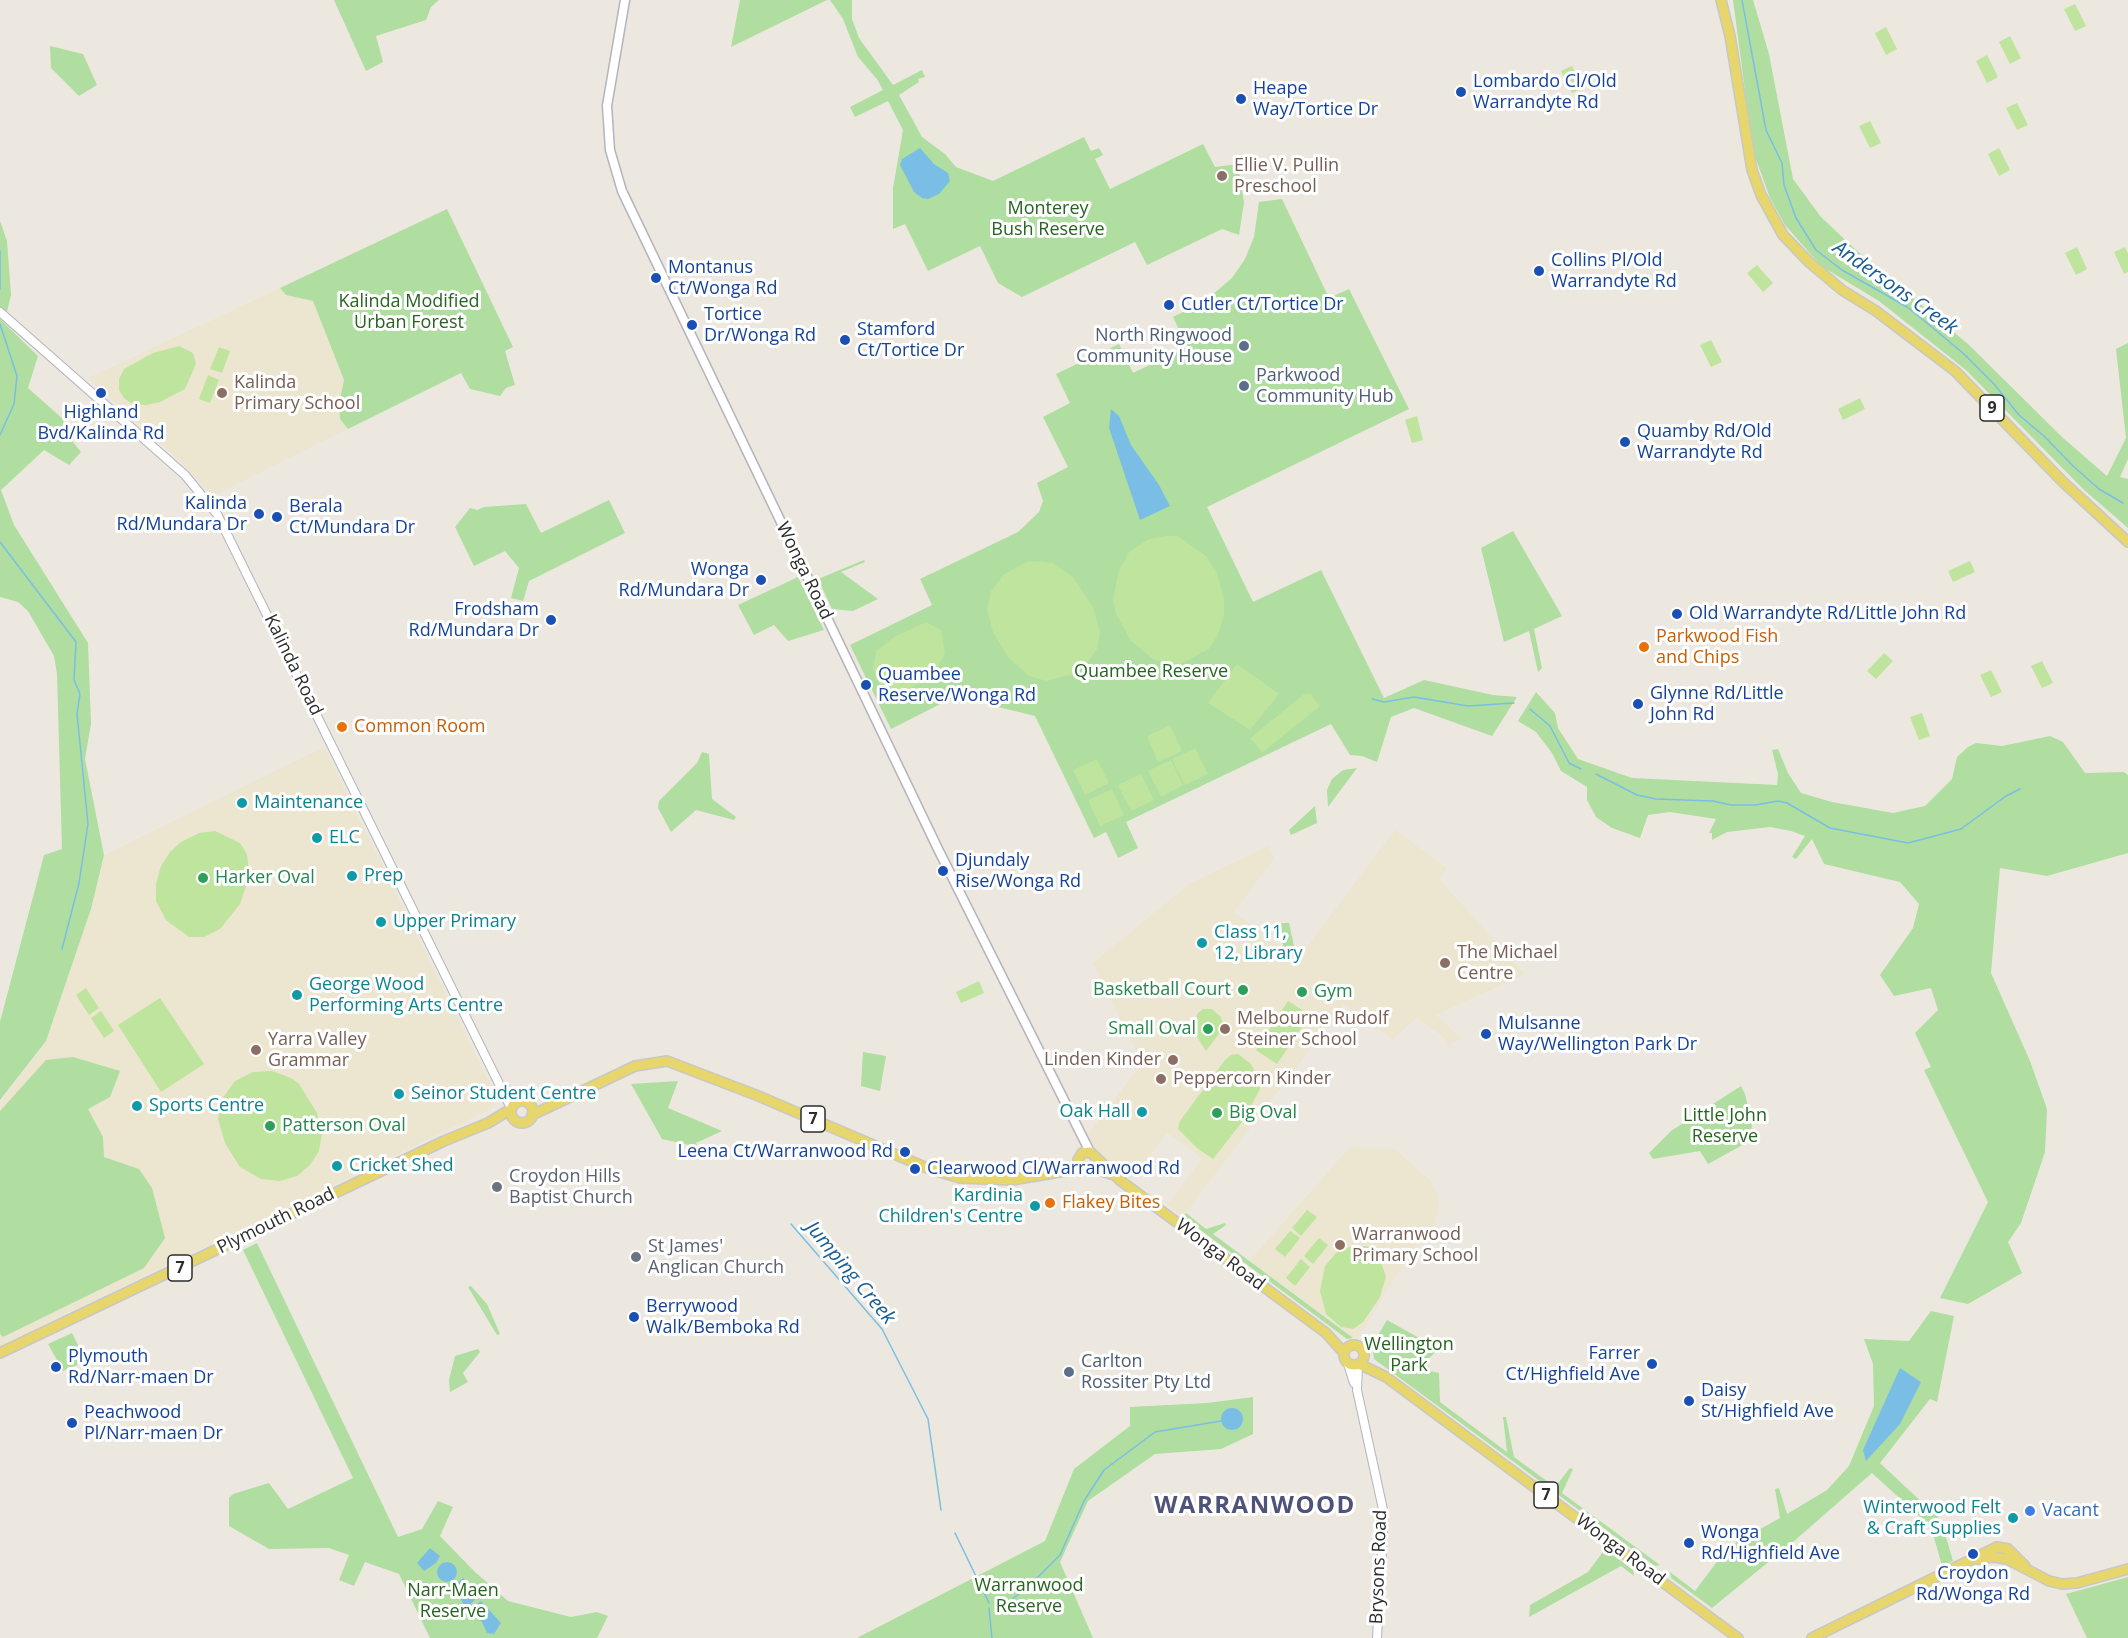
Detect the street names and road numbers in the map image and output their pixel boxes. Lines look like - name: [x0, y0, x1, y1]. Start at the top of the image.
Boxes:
- road number: 9: [1980, 395, 2004, 421]
- street label: Wonga Road: [771, 519, 837, 623]
- street label: Kalinda Road: [259, 611, 327, 719]
- road number: 7: [801, 1106, 825, 1132]
- street label: Plymouth Road: [214, 1183, 338, 1259]
- street label: Wonga Road: [1171, 1215, 1269, 1295]
- road number: 7: [168, 1255, 192, 1281]
- road number: 7: [1534, 1482, 1558, 1508]
- street label: Brysons Road: [1366, 1509, 1392, 1625]
- street label: Wonga Road: [1571, 1510, 1669, 1590]

